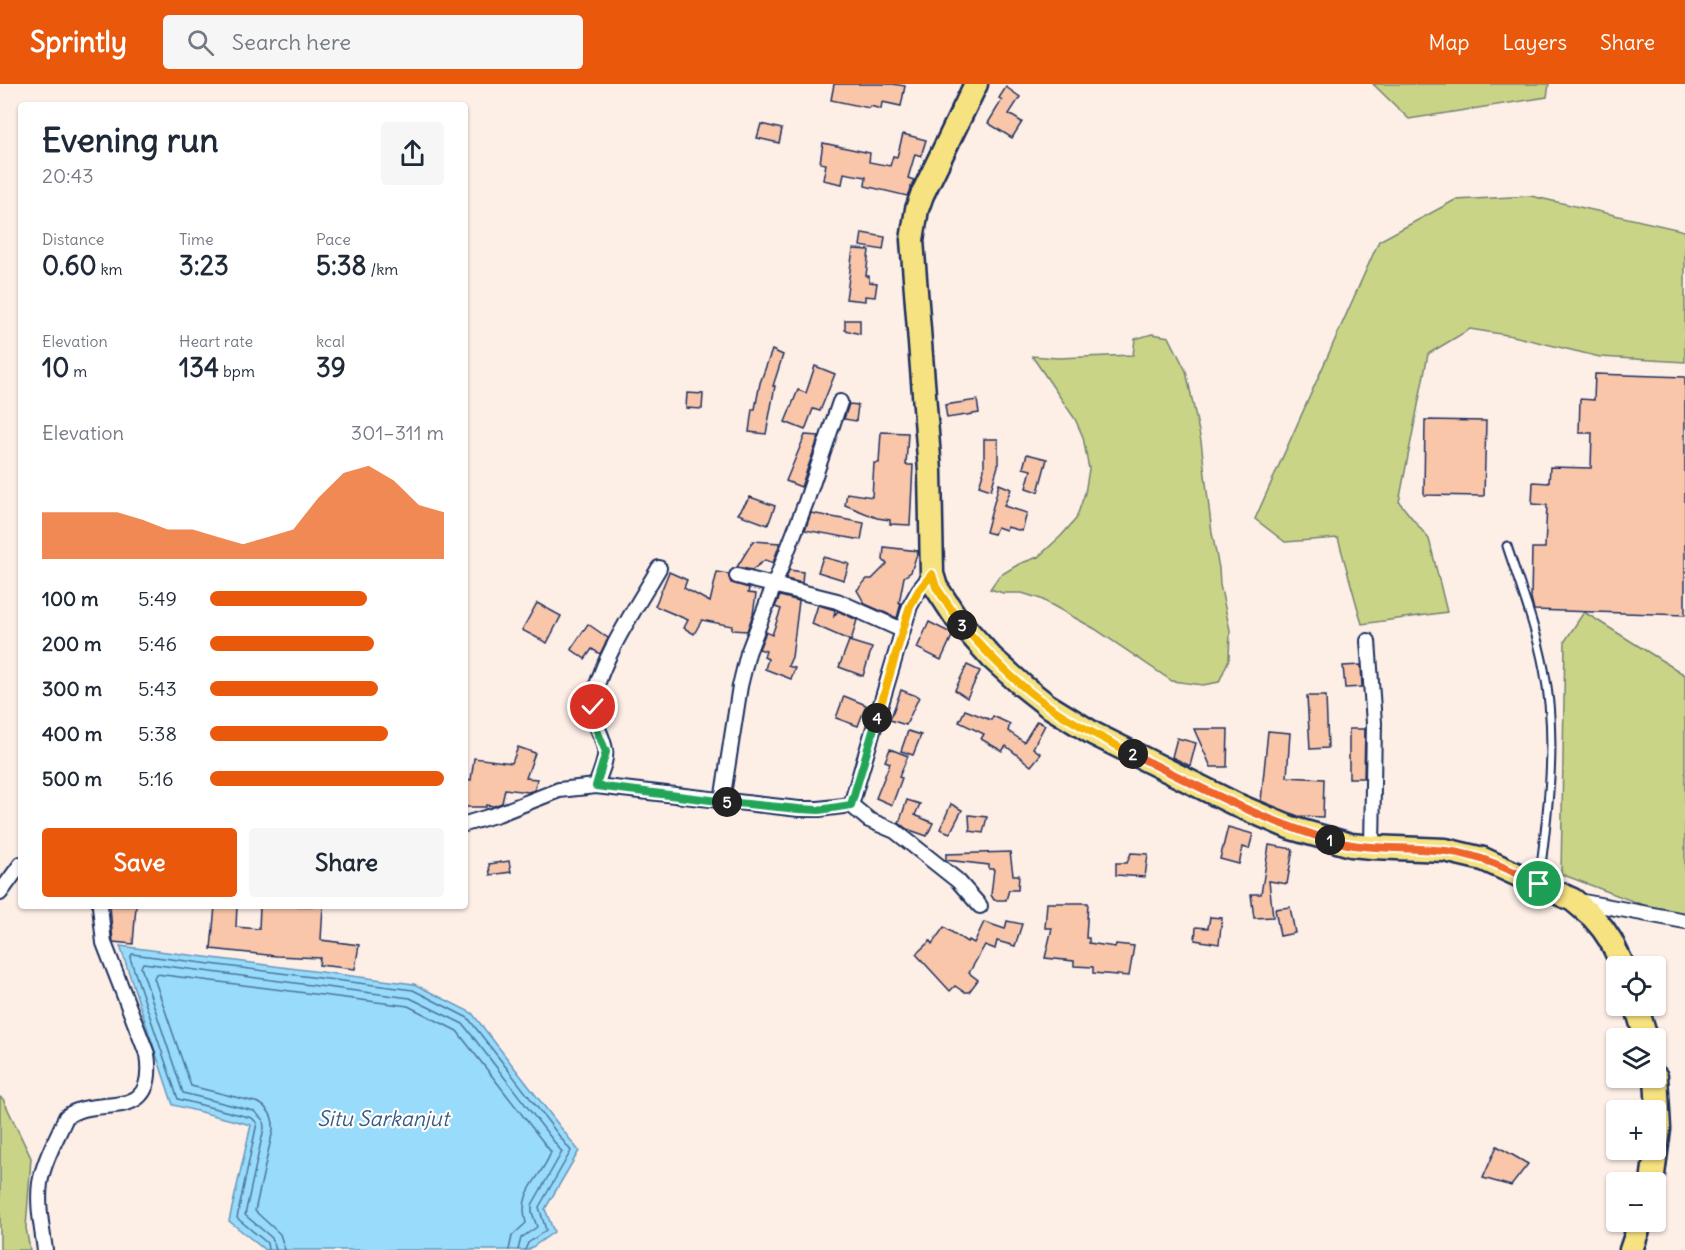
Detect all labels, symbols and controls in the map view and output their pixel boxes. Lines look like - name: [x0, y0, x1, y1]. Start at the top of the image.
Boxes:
- search box: [163, 15, 583, 69]
- text: Sprintly: [30, 24, 127, 60]
- icon: search: [184, 26, 217, 59]
- text: Search here: [232, 28, 351, 56]
- text: Map: [1429, 29, 1469, 56]
- text: Layers: [1502, 29, 1567, 56]
- text: Share: [1600, 29, 1655, 56]
- text: Evening run: [42, 119, 218, 161]
- button: share: [381, 122, 444, 185]
- text: 20:43: [42, 163, 94, 188]
- text: Distance: [42, 229, 104, 249]
- text: Time: [179, 229, 214, 249]
- text: Pace: [316, 229, 351, 249]
- text: 0.60: [42, 249, 97, 282]
- text: 3:23: [179, 249, 229, 282]
- text: 5:38: [316, 249, 367, 282]
- text: km: [97, 259, 123, 279]
- text: /km: [367, 259, 398, 279]
- text: Elevation: [42, 331, 108, 351]
- text: Heart rate: [179, 331, 253, 351]
- text: kcal: [316, 331, 345, 351]
- text: 10: [42, 351, 69, 384]
- text: 134: [179, 351, 219, 384]
- text: 39: [316, 351, 346, 384]
- text: m: [69, 361, 87, 381]
- text: bpm: [219, 361, 255, 381]
- text: Elevation: [42, 420, 124, 445]
- text: 301–311 m: [351, 420, 444, 445]
- text: 100 m: [42, 586, 99, 611]
- text: 5:49: [138, 586, 177, 611]
- pin: 3: [947, 610, 977, 640]
- text: 3: [957, 615, 967, 635]
- text: 200 m: [42, 631, 102, 656]
- text: 5:46: [138, 631, 177, 656]
- text: 300 m: [42, 676, 102, 701]
- text: 5:43: [138, 676, 177, 701]
- pin: [567, 681, 618, 732]
- icon: check: [576, 690, 609, 723]
- pin: 4: [862, 703, 892, 733]
- text: 4: [872, 708, 882, 728]
- text: 400 m: [42, 721, 102, 746]
- text: 5:38: [138, 721, 177, 746]
- pin: 2: [1118, 739, 1148, 769]
- text: 2: [1129, 744, 1137, 764]
- text: 500 m: [42, 766, 102, 791]
- text: 5:16: [138, 766, 174, 791]
- pin: 5: [712, 787, 742, 817]
- text: 5: [722, 792, 732, 812]
- pin: 1: [1315, 825, 1345, 855]
- button: Save: [42, 828, 237, 897]
- button: Share: [249, 828, 444, 897]
- text: 1: [1327, 830, 1333, 850]
- pin: [1513, 858, 1564, 909]
- icon: arrive: [1522, 867, 1555, 900]
- map controls: [1606, 956, 1666, 1232]
- button: locate: [1606, 956, 1666, 1016]
- button: layers: [1606, 1028, 1666, 1088]
- button: +: [1606, 1100, 1666, 1160]
- water label: Situ Sarkanjut: [317, 1105, 452, 1132]
- button: −: [1606, 1172, 1666, 1232]

